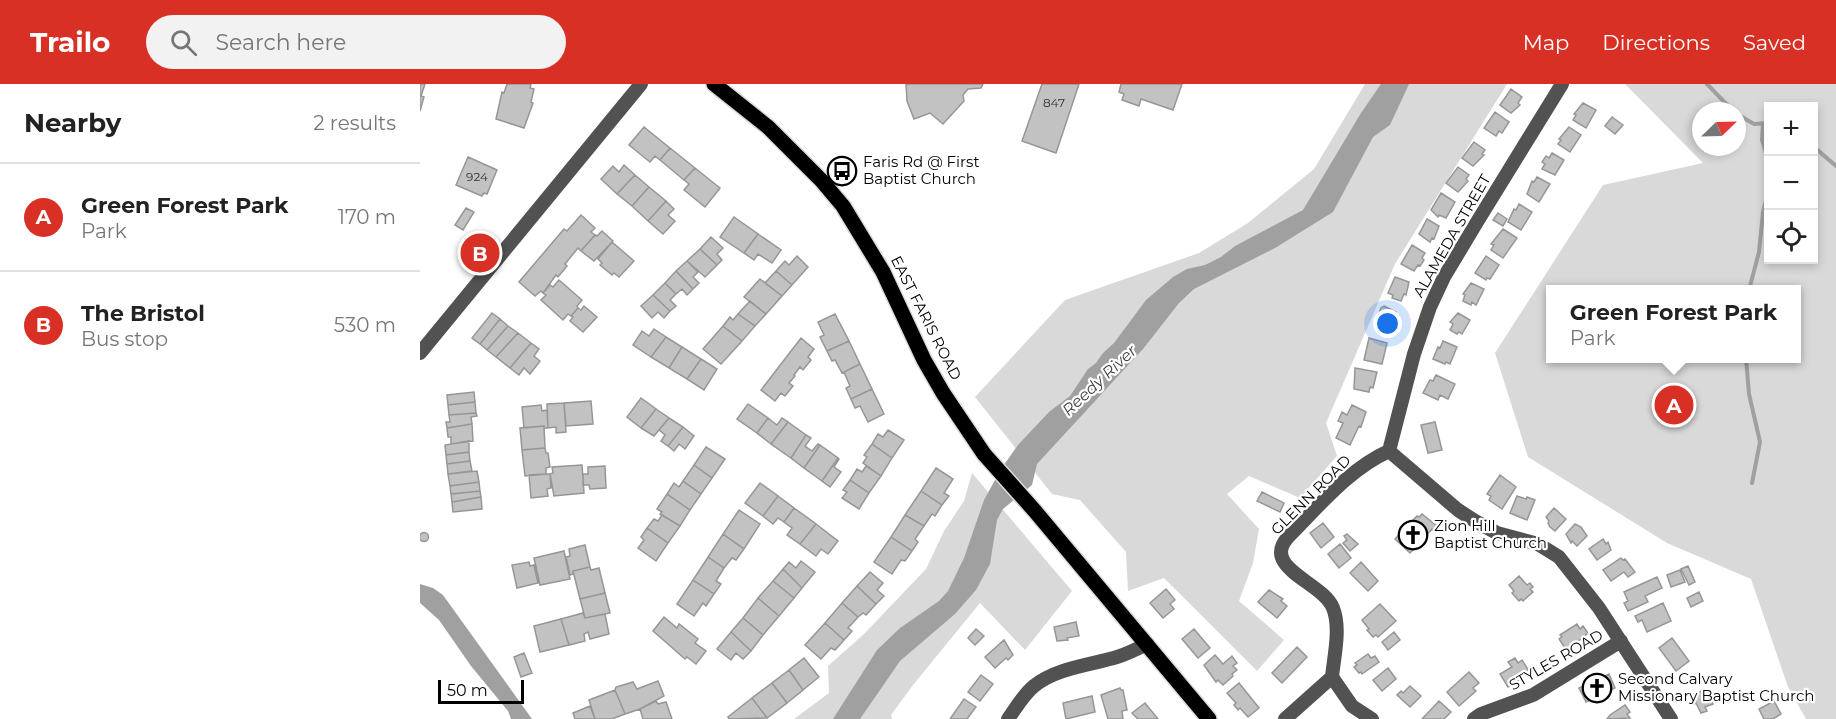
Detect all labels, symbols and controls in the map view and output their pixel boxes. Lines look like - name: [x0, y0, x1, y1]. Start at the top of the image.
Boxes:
- search box: [146, 15, 566, 69]
- text: Trailo: [30, 25, 110, 59]
- icon: search: [167, 26, 200, 59]
- text: Search here: [215, 29, 346, 56]
- text: Map: [1523, 30, 1569, 55]
- text: Directions: [1602, 30, 1710, 55]
- text: Saved: [1743, 30, 1806, 55]
- house number: 847: [1043, 95, 1065, 110]
- north arrow: [1692, 102, 1746, 156]
- map controls: [1764, 102, 1818, 264]
- button: +: [1764, 102, 1818, 156]
- text: Nearby: [24, 107, 121, 139]
- text: 2 results: [313, 111, 396, 135]
- place label: Faris Rd @ First Baptist Church: [863, 152, 980, 188]
- bus stop icon: Faris Rd @ First Baptist Church: [826, 155, 858, 187]
- button: −: [1764, 156, 1818, 210]
- house number: 924: [466, 169, 488, 184]
- street label: ALAMEDA STREET: [1409, 171, 1495, 301]
- text: Green Forest Park: [81, 192, 288, 219]
- text: A: [36, 205, 51, 229]
- text: 170 m: [338, 205, 396, 229]
- button: locate: [1764, 210, 1818, 264]
- text: Park: [81, 219, 127, 243]
- pin: B: [460, 230, 500, 276]
- street label: EAST FARIS ROAD: [887, 252, 966, 383]
- popup: [1546, 285, 1801, 363]
- text: Green Forest Park: [1570, 299, 1777, 326]
- text: The Bristol: [81, 300, 205, 327]
- your location: [1373, 309, 1402, 338]
- text: B: [36, 313, 51, 337]
- text: 530 m: [334, 313, 396, 337]
- text: Park: [1570, 326, 1615, 350]
- text: Bus stop: [81, 327, 168, 351]
- water label: Reedy River: [1058, 341, 1141, 420]
- pin: A: [1654, 382, 1694, 428]
- street label: GLENN ROAD: [1267, 451, 1355, 539]
- place label: Zion Hill Baptist Church: [1434, 516, 1547, 552]
- church icon: Zion Hill Baptist Church: [1397, 519, 1429, 551]
- street label: STYLES ROAD: [1505, 625, 1606, 694]
- place label: Second Calvary Missionary Baptist Church: [1618, 669, 1814, 705]
- church icon: Second Calvary Missionary Baptist Church: [1581, 672, 1613, 704]
- scale bar: [438, 677, 524, 704]
- text: 50 m: [447, 681, 488, 700]

